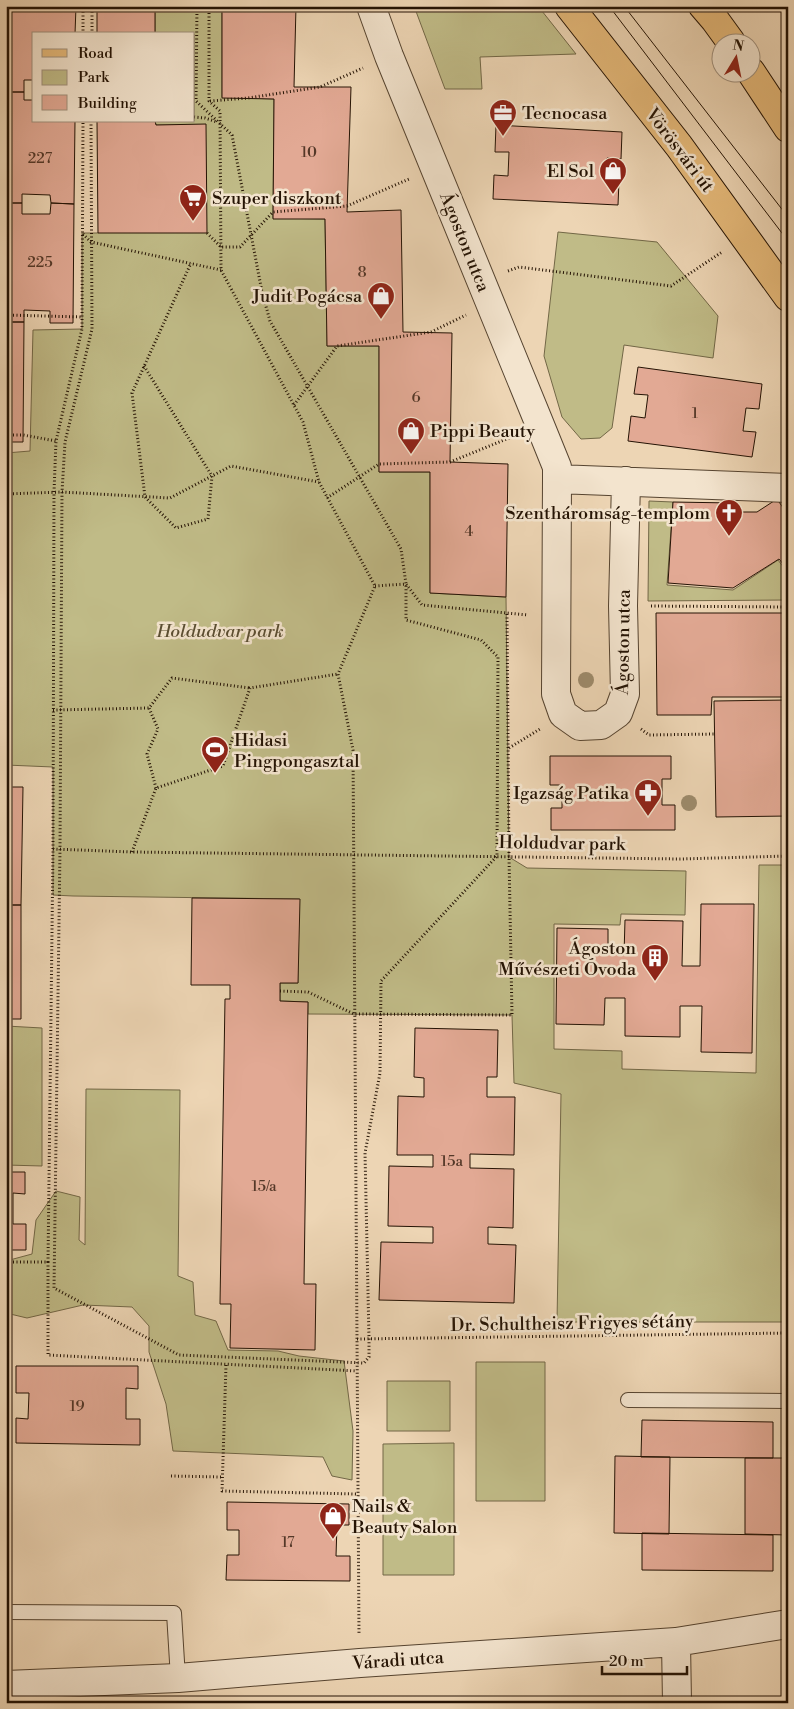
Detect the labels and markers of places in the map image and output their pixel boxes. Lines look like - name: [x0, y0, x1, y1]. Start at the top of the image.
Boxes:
- office icon: Tecnocasa: [488, 98, 518, 137]
- place label: Tecnocasa: [522, 102, 608, 125]
- shop icon: El Sol: [598, 156, 628, 195]
- place label: El Sol: [547, 160, 595, 183]
- supermarket icon: Szuper diszkont: [178, 183, 208, 222]
- place label: Szuper diszkont: [212, 187, 342, 210]
- shop icon: Judit Pogácsa: [366, 281, 396, 320]
- place label: Judit Pogácsa: [251, 285, 363, 308]
- shop icon: Pippi Beauty: [396, 416, 426, 455]
- place label: Pippi Beauty: [430, 420, 535, 443]
- church icon: Szentháromság-templom: [714, 498, 744, 537]
- place label: Szentháromság-templom: [505, 502, 710, 525]
- place label: Hidasi Pingpongasztal: [234, 729, 360, 773]
- sports icon: Hidasi Pingpongasztal: [200, 735, 230, 774]
- pharmacy icon: Igazság Patika: [633, 778, 663, 817]
- place label: Igazság Patika: [513, 782, 630, 805]
- place label: Ágoston Művészeti Óvoda: [498, 937, 637, 981]
- building icon: Ágoston Művészeti Óvoda: [640, 943, 670, 982]
- place label: Nails & Beauty Salon: [351, 1495, 458, 1539]
- shop icon: Nails & Beauty Salon: [318, 1501, 348, 1540]

